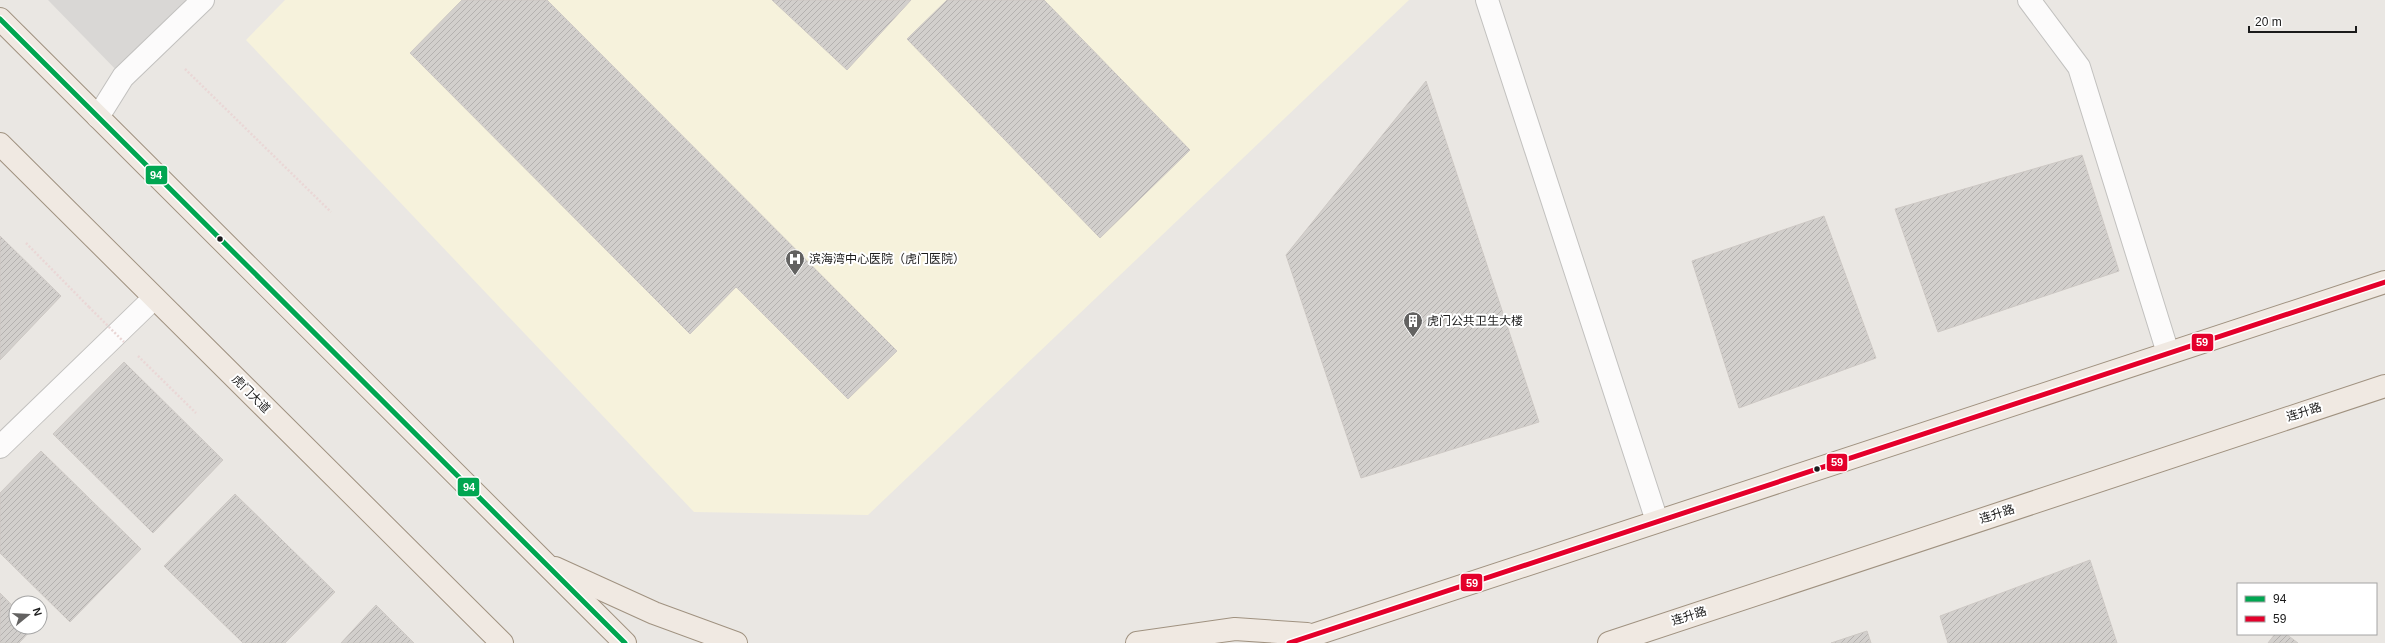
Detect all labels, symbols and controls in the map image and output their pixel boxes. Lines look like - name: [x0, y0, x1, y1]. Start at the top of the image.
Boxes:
- scale bar: [2249, 8, 2356, 34]
- text: 20 m: [2255, 15, 2282, 29]
- line badge: 94: [145, 165, 168, 185]
- text: 94: [150, 169, 163, 181]
- unlabelled marker: [215, 234, 225, 244]
- hospital icon: 滨海湾中心医院（虎门医院）: [784, 248, 806, 276]
- place label: 滨海湾中心医院（虎门医院）: [809, 252, 965, 266]
- building icon: 虎门公共卫生大楼: [1402, 310, 1424, 338]
- place label: 虎门公共卫生大楼: [1427, 314, 1523, 328]
- line badge: 59: [2191, 333, 2214, 352]
- text: 59: [2196, 336, 2208, 348]
- street label: 虎门大道: [229, 372, 273, 416]
- street label: 连升路: [2285, 400, 2323, 424]
- line badge: 59: [1826, 453, 1848, 472]
- text: 59: [1831, 456, 1843, 468]
- unlabelled marker: [1812, 464, 1822, 474]
- line badge: 94: [457, 477, 480, 497]
- text: 94: [463, 481, 476, 493]
- street label: 连升路: [1978, 502, 2016, 526]
- line badge: 59: [1460, 573, 1483, 592]
- text: 59: [1466, 577, 1478, 589]
- legend: [2237, 583, 2377, 635]
- text: 94: [2273, 592, 2287, 606]
- north arrow: [8, 595, 48, 635]
- street label: 连升路: [1670, 604, 1708, 628]
- text: N: [31, 606, 44, 618]
- text: 59: [2273, 612, 2287, 626]

